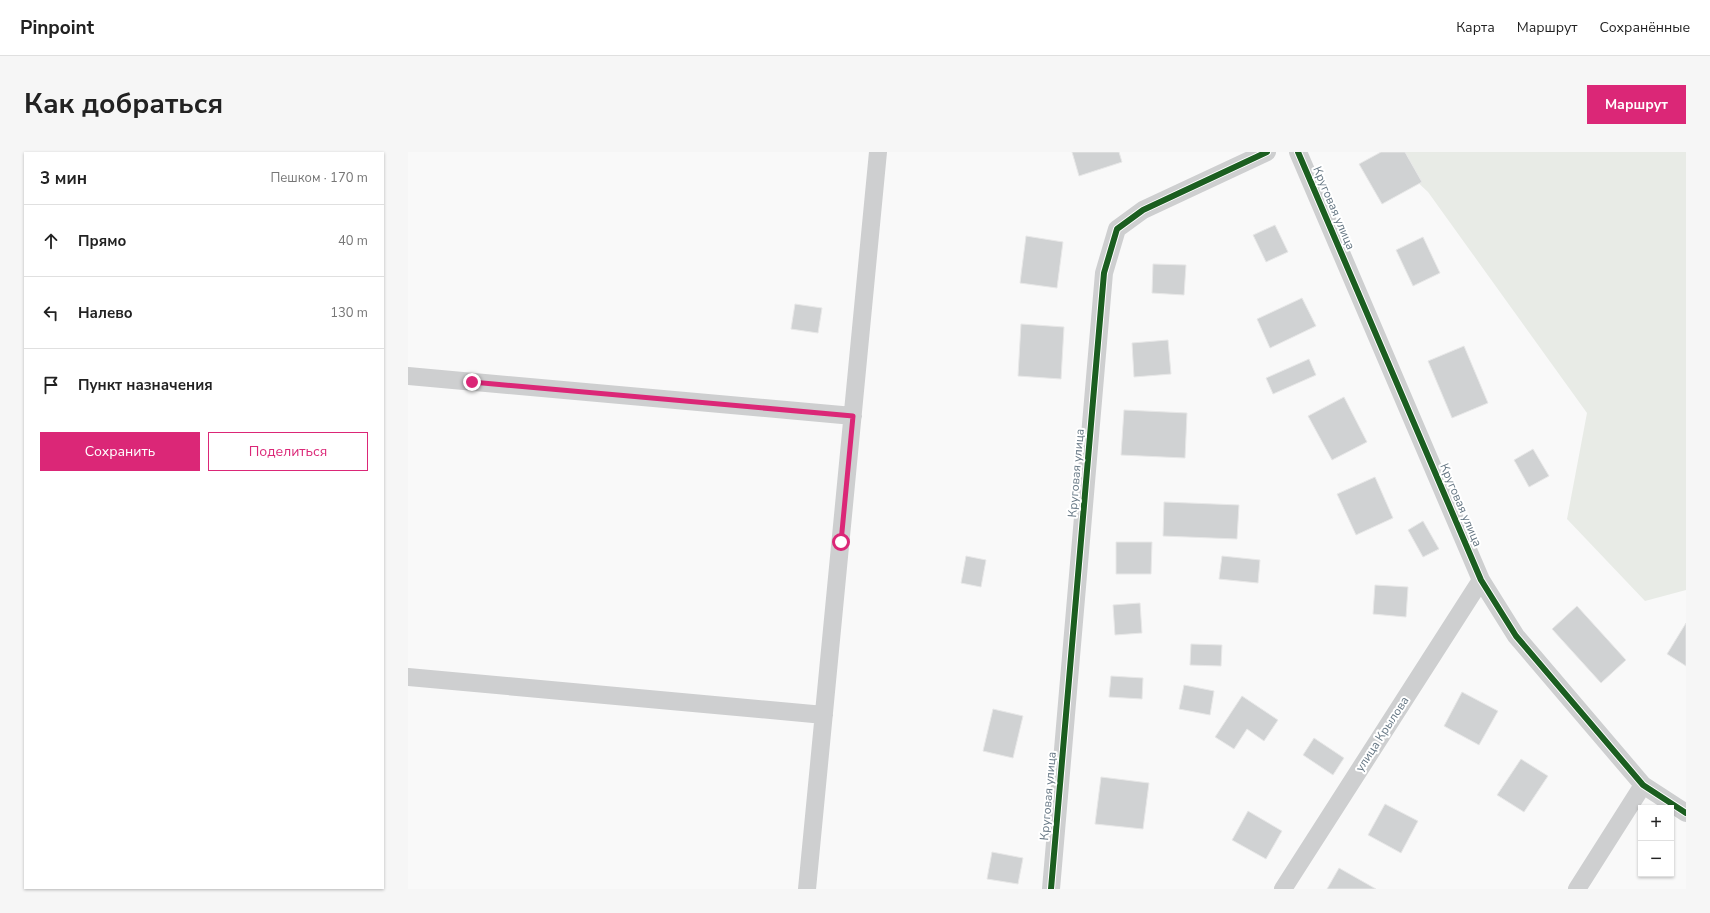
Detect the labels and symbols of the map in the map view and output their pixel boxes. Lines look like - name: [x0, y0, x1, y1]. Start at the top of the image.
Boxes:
- street label: Круговая улица: [1309, 164, 1359, 252]
- route end: [463, 373, 481, 391]
- street label: Круговая улица: [1064, 428, 1088, 518]
- street label: Круговая улица: [1436, 461, 1486, 549]
- route start: [832, 533, 850, 551]
- street label: улица Крылова: [1352, 693, 1412, 775]
- street label: Круговая улица: [1036, 751, 1060, 841]

